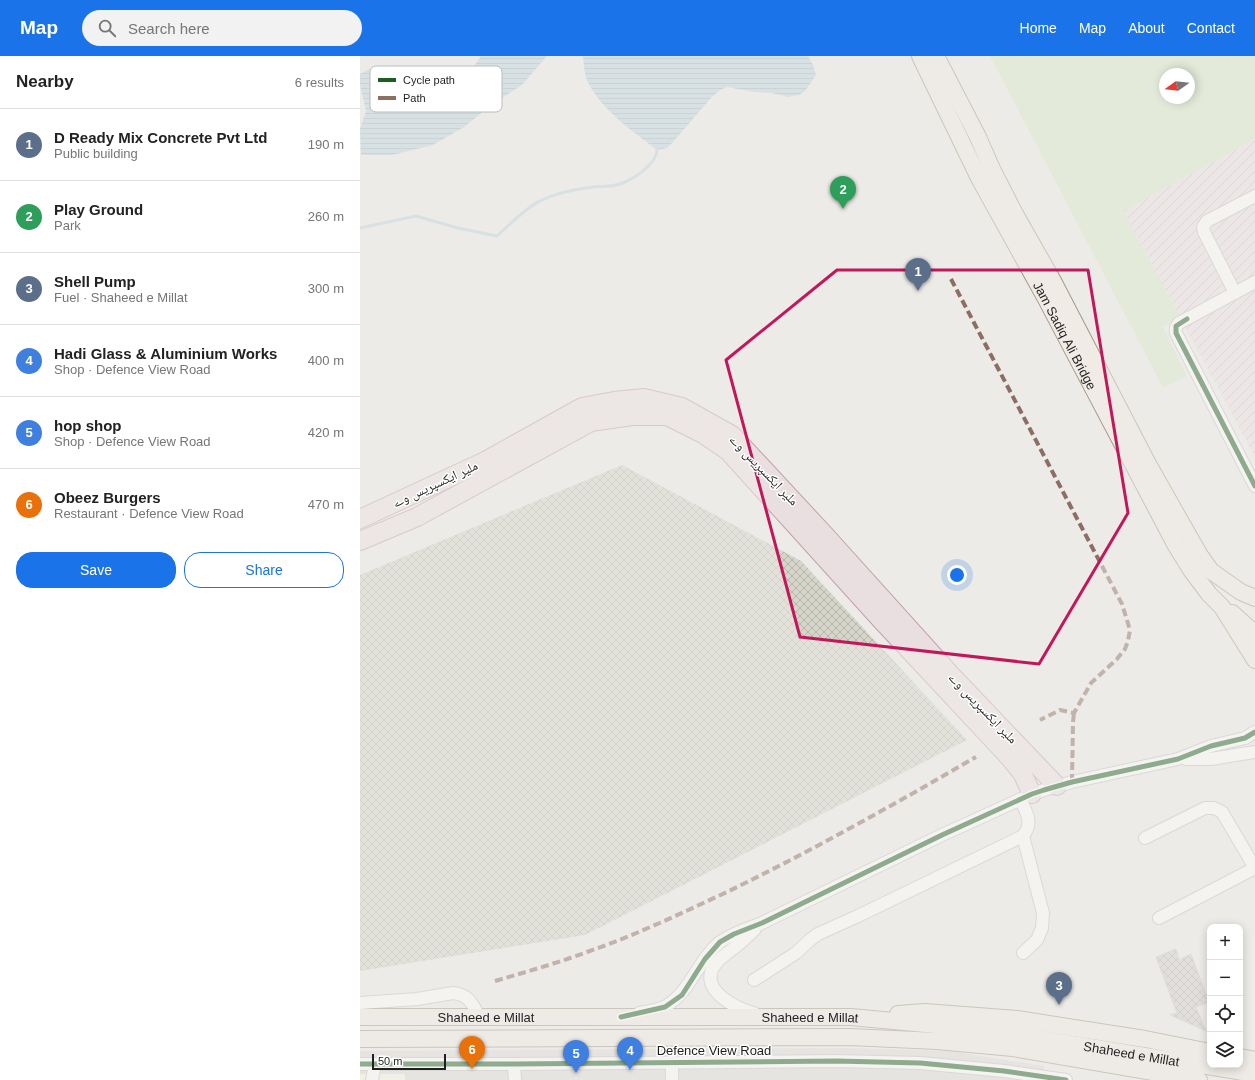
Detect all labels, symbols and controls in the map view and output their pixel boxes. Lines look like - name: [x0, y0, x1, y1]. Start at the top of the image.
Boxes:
- search box: [82, 10, 362, 46]
- text: Map: [20, 17, 58, 38]
- icon: search: [96, 17, 118, 39]
- text: Search here: [128, 20, 210, 37]
- text: Home: [1020, 20, 1057, 36]
- text: Map: [1079, 20, 1106, 36]
- text: About: [1128, 20, 1165, 36]
- text: Contact: [1187, 20, 1235, 36]
- legend: [370, 66, 502, 112]
- north arrow: [1159, 68, 1195, 104]
- text: Nearby: [16, 72, 74, 91]
- text: Cycle path: [403, 74, 455, 86]
- text: 6 results: [295, 75, 344, 90]
- text: Path: [403, 92, 426, 104]
- text: D Ready Mix Concrete Pvt Ltd: [54, 129, 267, 146]
- text: 1: [25, 137, 33, 152]
- text: 190 m: [308, 137, 344, 152]
- text: Public building: [54, 146, 138, 161]
- pin: 2: [830, 176, 856, 209]
- text: Play Ground: [54, 201, 143, 218]
- text: 2: [25, 209, 33, 224]
- text: 260 m: [308, 209, 344, 224]
- text: Park: [54, 218, 81, 233]
- pin: 1: [905, 258, 931, 291]
- text: Shell Pump: [54, 273, 136, 290]
- street label: Jam Sadiq Ali Bridge: [1030, 279, 1100, 392]
- text: 3: [25, 281, 33, 296]
- text: 300 m: [308, 281, 344, 296]
- text: Fuel · Shaheed e Millat: [54, 290, 188, 305]
- text: Hadi Glass & Aluminium Works: [54, 345, 277, 362]
- text: 4: [25, 353, 33, 368]
- text: 400 m: [308, 353, 344, 368]
- text: Shop · Defence View Road: [54, 362, 211, 377]
- text: hop shop: [54, 417, 122, 434]
- text: 5: [25, 425, 33, 440]
- text: 420 m: [308, 425, 344, 440]
- street label: ملیر ایکسپریس وے: [726, 432, 801, 509]
- text: Shop · Defence View Road: [54, 434, 211, 449]
- street label: ملیر ایکسپریس وے: [390, 458, 480, 511]
- text: Obeez Burgers: [54, 489, 161, 506]
- text: 6: [25, 497, 33, 512]
- text: 470 m: [308, 497, 344, 512]
- text: Restaurant · Defence View Road: [54, 506, 244, 521]
- button: Save: [16, 552, 176, 588]
- button: Share: [184, 552, 344, 588]
- your location: [947, 565, 967, 585]
- street label: ملیر ایکسپریس وے: [945, 670, 1020, 747]
- map controls: [1207, 924, 1243, 1068]
- button: +: [1207, 924, 1243, 960]
- button: −: [1207, 960, 1243, 996]
- pin: 3: [1046, 972, 1072, 1005]
- button: locate: [1207, 996, 1243, 1032]
- street label: Shaheed e Millat: [762, 1009, 860, 1025]
- street label: Shaheed e Millat: [438, 1010, 535, 1025]
- button: layers: [1207, 1032, 1243, 1068]
- pin: 6: [459, 1036, 485, 1069]
- pin: 4: [617, 1037, 643, 1070]
- street label: Shaheed e Millat: [1082, 1038, 1181, 1069]
- pin: 5: [563, 1040, 589, 1073]
- street label: Defence View Road: [657, 1043, 771, 1058]
- scale bar: [372, 1052, 446, 1071]
- text: 50 m: [378, 1055, 402, 1067]

